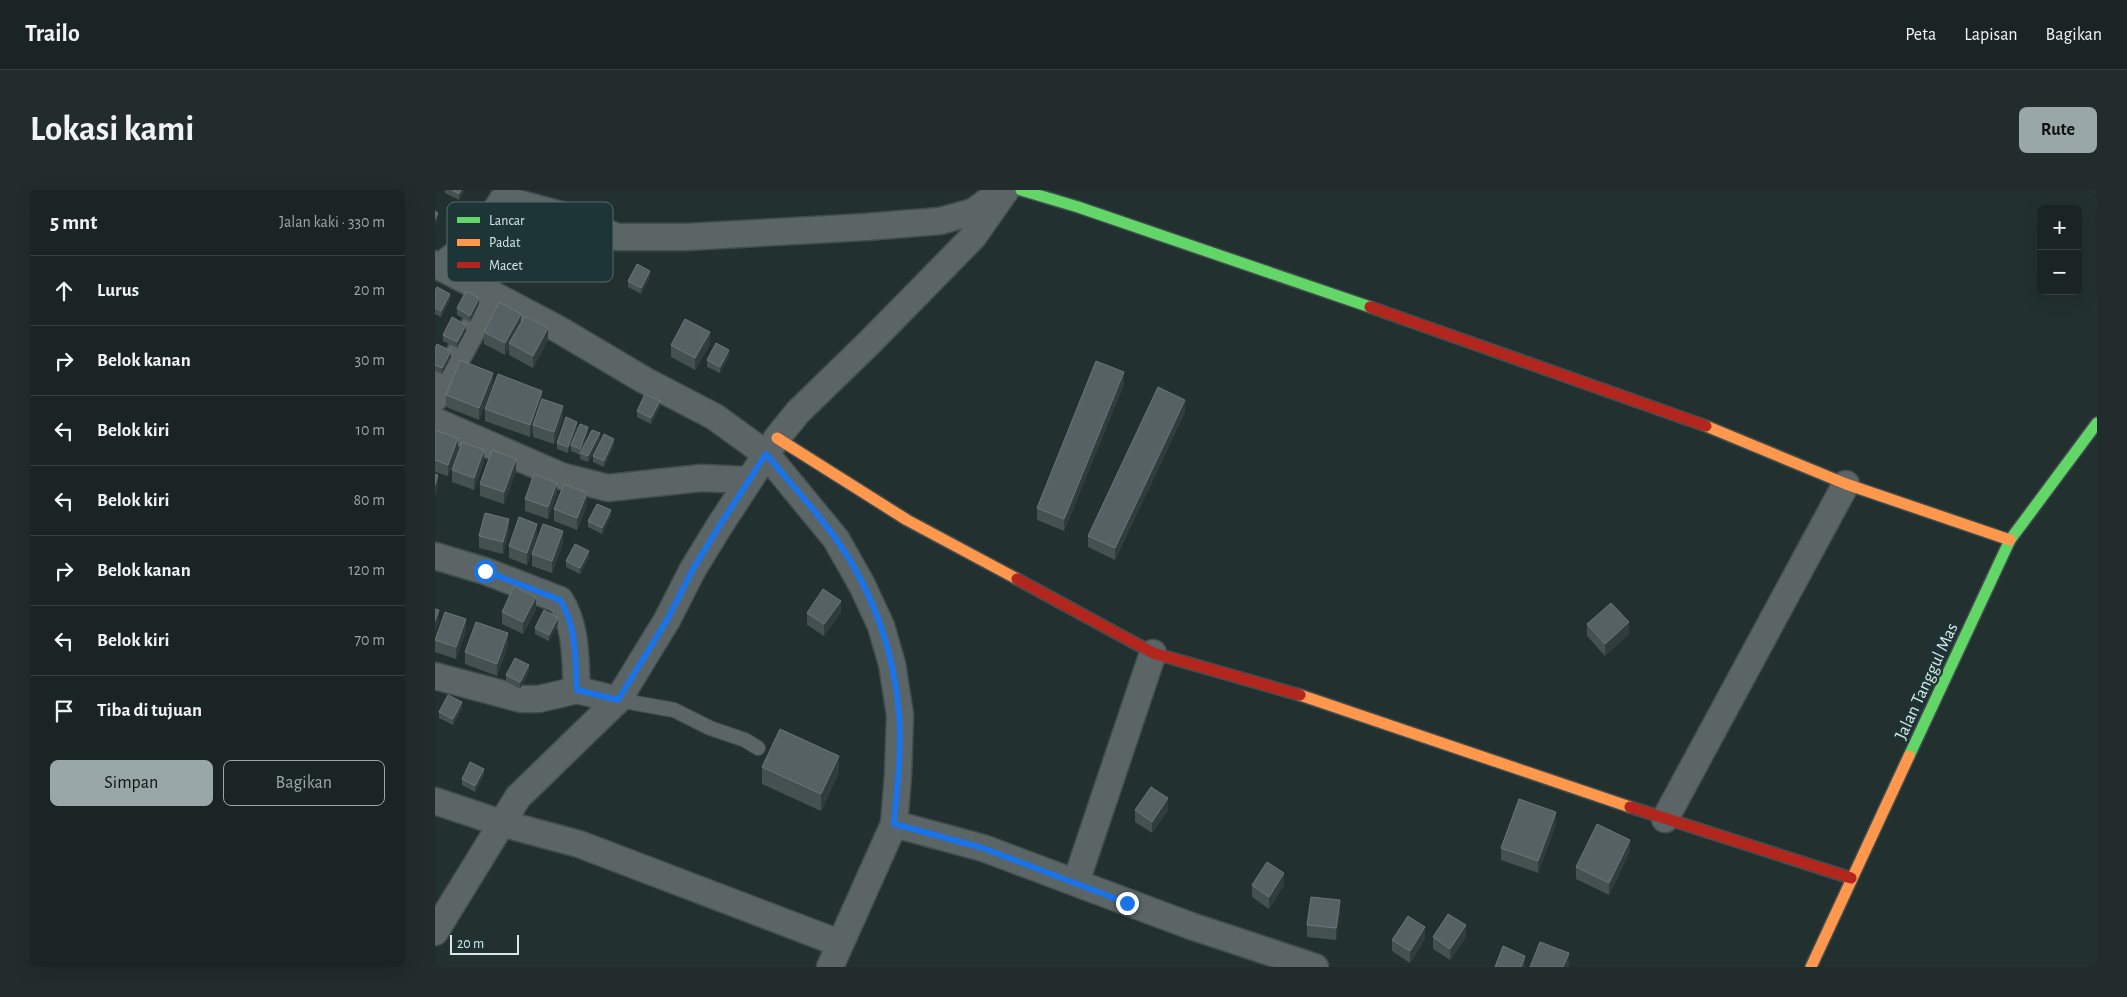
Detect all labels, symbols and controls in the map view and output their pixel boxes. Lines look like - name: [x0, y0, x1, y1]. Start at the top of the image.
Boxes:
- text: Trailo: [25, 22, 80, 46]
- text: Peta: [1905, 26, 1936, 44]
- text: Lapisan: [1964, 26, 2018, 44]
- text: Bagikan: [2046, 26, 2102, 44]
- button: Rute: [2019, 107, 2097, 153]
- text: Lokasi kami: [30, 112, 194, 147]
- legend: [447, 202, 613, 282]
- map controls: [2037, 205, 2082, 295]
- button: +: [2037, 205, 2082, 250]
- text: 5 mnt: [50, 212, 97, 233]
- text: Jalan kaki · 330 m: [279, 214, 385, 230]
- text: Lancar: [489, 214, 525, 228]
- text: Padat: [489, 236, 521, 250]
- button: −: [2037, 250, 2082, 295]
- text: Macet: [489, 259, 523, 273]
- icon: ahead: [50, 277, 78, 305]
- text: Lurus: [97, 281, 139, 300]
- text: 20 m: [354, 282, 385, 298]
- icon: right: [50, 347, 78, 375]
- text: Belok kanan: [97, 351, 191, 370]
- text: 30 m: [355, 352, 385, 368]
- icon: left: [50, 417, 78, 445]
- text: Belok kiri: [97, 421, 169, 440]
- text: 10 m: [356, 422, 385, 438]
- icon: left: [50, 487, 78, 515]
- text: Belok kiri: [97, 491, 169, 510]
- text: 80 m: [354, 492, 385, 508]
- icon: right: [50, 557, 78, 585]
- route start: [474, 560, 497, 583]
- text: Belok kanan: [97, 561, 191, 580]
- text: 120 m: [348, 562, 385, 578]
- street label: Jalan Tanggul Mas: [1892, 620, 1962, 743]
- icon: left: [50, 627, 78, 655]
- text: Belok kiri: [97, 631, 169, 650]
- text: 70 m: [354, 632, 385, 648]
- icon: arrive: [50, 697, 78, 725]
- text: Tiba di tujuan: [97, 701, 202, 720]
- button: Simpan: [50, 760, 213, 806]
- button: Bagikan: [223, 760, 385, 806]
- route end: [1116, 892, 1139, 915]
- scale bar: [450, 932, 519, 955]
- text: 20 m: [457, 937, 484, 951]

